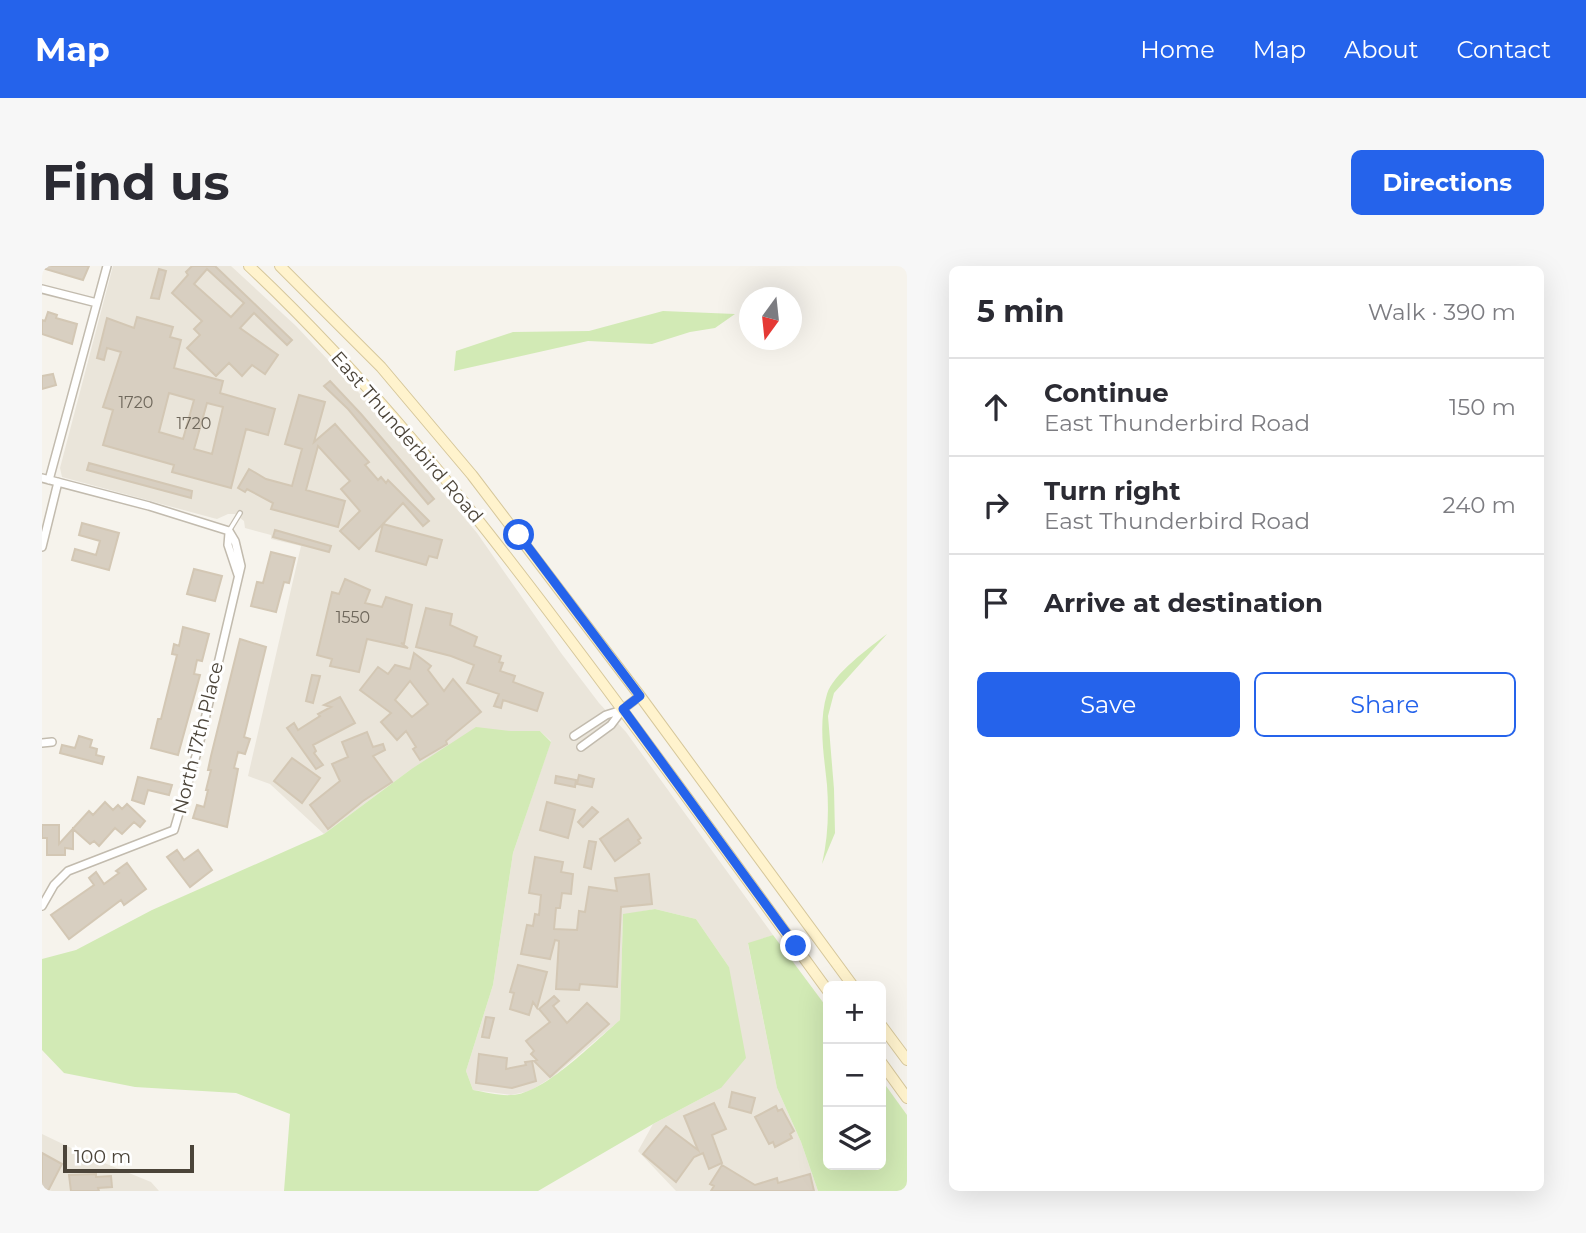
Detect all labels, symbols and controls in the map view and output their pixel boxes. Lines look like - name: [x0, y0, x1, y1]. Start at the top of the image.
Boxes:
- text: Map: [35, 29, 110, 69]
- text: Home: [1140, 35, 1215, 64]
- text: Map: [1253, 35, 1306, 64]
- text: About: [1344, 35, 1418, 64]
- text: Contact: [1456, 35, 1551, 64]
- button: Directions: [1351, 150, 1544, 215]
- text: Find us: [42, 153, 230, 212]
- north arrow: [739, 287, 802, 350]
- text: 5 min: [977, 293, 1065, 330]
- text: Walk · 390 m: [1368, 298, 1516, 326]
- street label: East Thunderbird Road: [326, 346, 488, 528]
- text: Continue: [1044, 377, 1169, 409]
- icon: ahead: [977, 388, 1015, 426]
- house number: 1720: [119, 393, 153, 412]
- text: 150 m: [1449, 393, 1516, 421]
- text: East Thunderbird Road: [1044, 409, 1310, 437]
- house number: 1720: [177, 414, 211, 433]
- text: Turn right: [1044, 475, 1180, 507]
- icon: right: [977, 486, 1015, 524]
- text: 240 m: [1443, 491, 1516, 519]
- text: East Thunderbird Road: [1044, 507, 1310, 535]
- route start: [503, 519, 534, 550]
- icon: arrive: [977, 584, 1015, 622]
- text: Arrive at destination: [1044, 587, 1323, 619]
- house number: 1550: [336, 608, 370, 627]
- street label: North 17th Place: [168, 659, 228, 817]
- button: Save: [977, 672, 1240, 737]
- button: Share: [1254, 672, 1516, 737]
- route end: [780, 930, 811, 961]
- map controls: [823, 981, 886, 1170]
- button: +: [823, 981, 886, 1044]
- button: −: [823, 1044, 886, 1107]
- button: layers: [823, 1107, 886, 1170]
- scale bar: [63, 1142, 194, 1174]
- text: 100 m: [74, 1145, 131, 1168]

